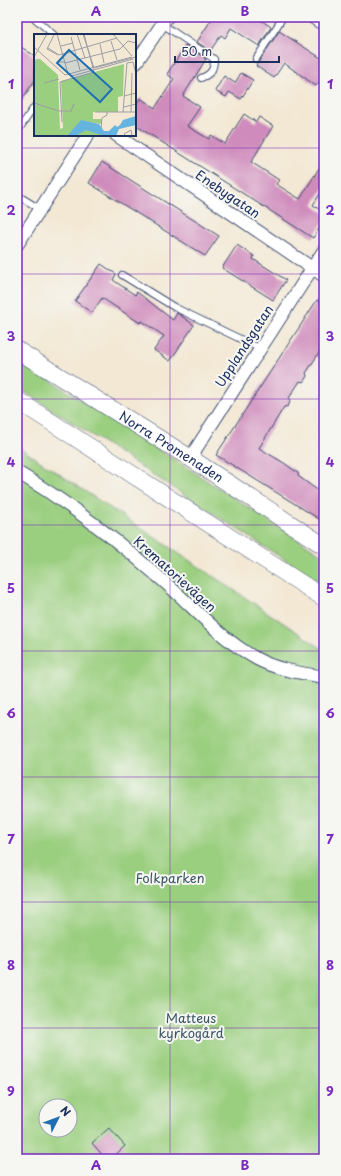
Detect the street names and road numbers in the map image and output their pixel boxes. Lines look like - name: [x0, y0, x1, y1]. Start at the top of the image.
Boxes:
- street label: Enebygatan: [192, 165, 264, 222]
- street label: Upplandsgatan: [210, 301, 277, 391]
- street label: Norra Promenaden: [116, 406, 227, 487]
- street label: Krematorievägen: [130, 531, 221, 616]

